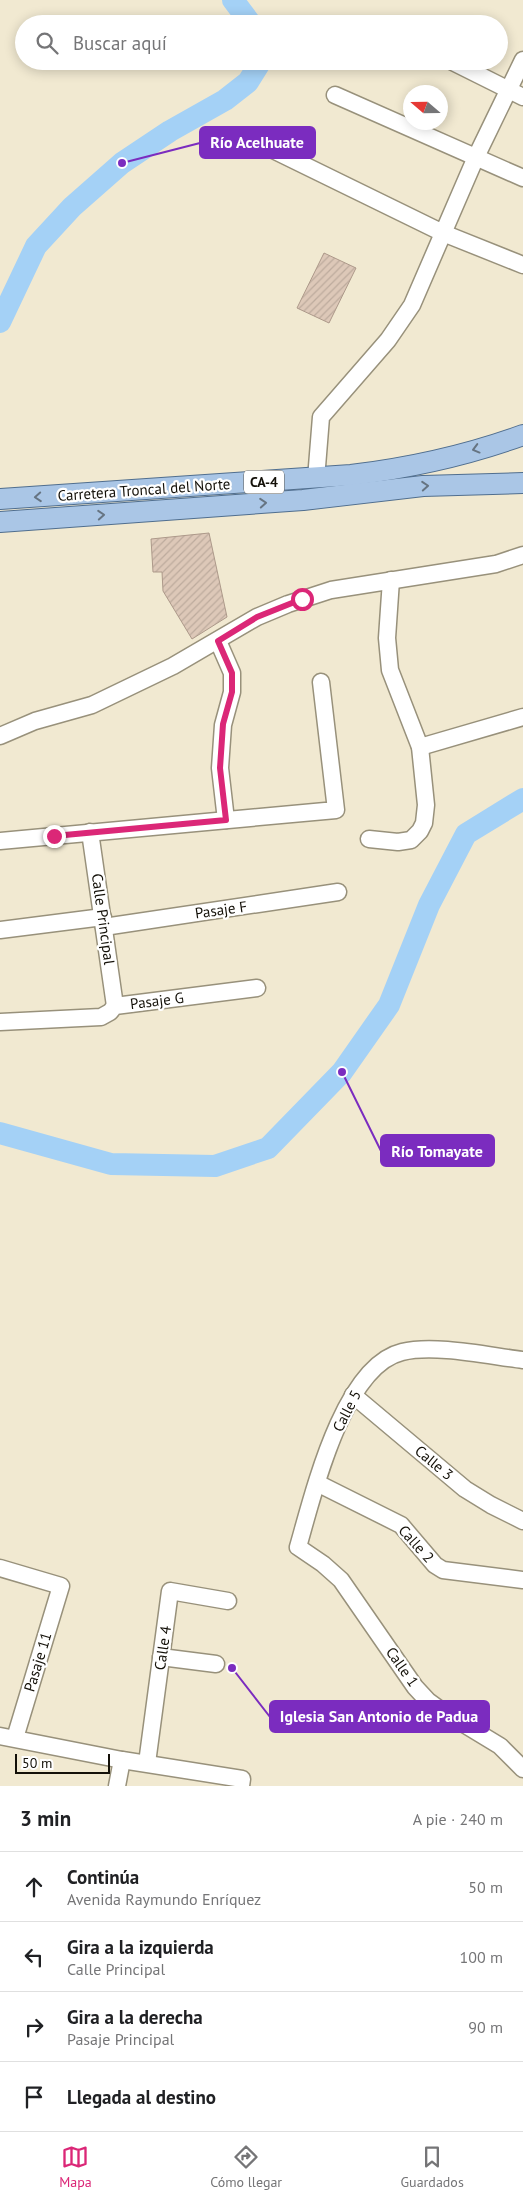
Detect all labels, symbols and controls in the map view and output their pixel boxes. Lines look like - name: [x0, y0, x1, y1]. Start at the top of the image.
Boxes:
- search box: [15, 15, 508, 70]
- icon: search: [33, 29, 61, 57]
- text: Buscar aquí: [73, 31, 167, 55]
- north arrow: [403, 85, 448, 130]
- callout: Río Acelhuate: [200, 127, 315, 158]
- text: Río Acelhuate: [210, 132, 304, 152]
- one-way arrow: [473, 444, 481, 454]
- road number: CA-4: [244, 471, 284, 494]
- street label: Carretera Troncal del Norte: [57, 474, 231, 505]
- one-way arrow: [421, 481, 429, 492]
- one-way arrow: [33, 491, 41, 502]
- one-way arrow: [259, 497, 267, 508]
- one-way arrow: [97, 509, 105, 520]
- route start: [291, 588, 314, 611]
- route end: [43, 825, 66, 848]
- street label: Calle Principal: [88, 872, 119, 966]
- street label: Pasaje F: [194, 896, 248, 923]
- street label: Pasaje G: [129, 988, 185, 1013]
- callout: Río Tomayate: [381, 1135, 494, 1166]
- text: Río Tomayate: [391, 1141, 483, 1161]
- street label: Calle 5: [328, 1387, 365, 1435]
- street label: Calle 3: [411, 1441, 457, 1484]
- street label: Calle 2: [394, 1521, 438, 1566]
- street label: Calle 4: [150, 1625, 175, 1671]
- street label: Pasaje 11: [20, 1630, 56, 1694]
- street label: Calle 1: [382, 1643, 423, 1690]
- callout: Iglesia San Antonio de Padua: [270, 1701, 489, 1732]
- text: Iglesia San Antonio de Padua: [280, 1706, 478, 1726]
- scale bar: [15, 1751, 110, 1774]
- text: 50 m: [22, 1754, 52, 1772]
- text: 3 min: [20, 1805, 71, 1832]
- text: A pie · 240 m: [413, 1809, 503, 1829]
- text: Continúa: [67, 1865, 139, 1889]
- icon: ahead: [20, 1873, 48, 1901]
- text: 50 m: [468, 1877, 503, 1897]
- text: Avenida Raymundo Enríquez: [67, 1889, 261, 1909]
- text: Gira a la izquierda: [67, 1935, 214, 1959]
- icon: left: [20, 1943, 48, 1971]
- text: 100 m: [460, 1947, 503, 1967]
- text: Calle Principal: [67, 1959, 165, 1979]
- text: Gira a la derecha: [67, 2005, 203, 2029]
- icon: right: [20, 2013, 48, 2041]
- text: 90 m: [468, 2017, 503, 2037]
- text: Pasaje Principal: [67, 2029, 174, 2049]
- icon: arrive: [20, 2083, 48, 2111]
- text: Llegada al destino: [67, 2085, 216, 2109]
- tab: Mapa: [59, 2143, 92, 2191]
- tab: Cómo llegar: [210, 2143, 282, 2191]
- tab: Guardados: [401, 2143, 464, 2191]

